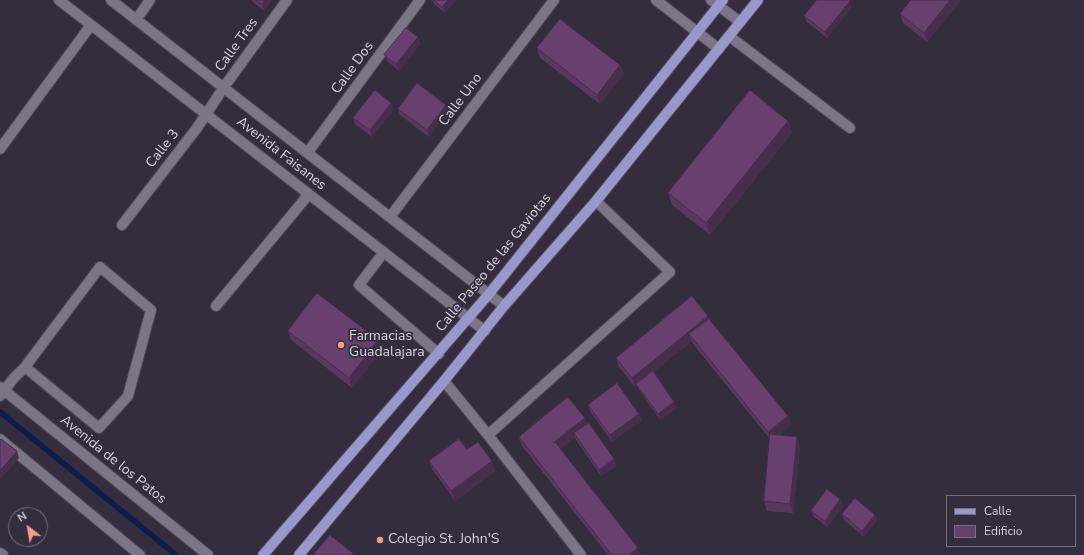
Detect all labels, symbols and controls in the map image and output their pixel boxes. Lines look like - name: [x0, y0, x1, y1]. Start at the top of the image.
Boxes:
- street label: Calle Tres: [212, 15, 262, 75]
- street label: Calle Dos: [328, 38, 378, 98]
- street label: Calle Uno: [436, 70, 486, 130]
- street label: Avenida Faisanes: [233, 114, 329, 194]
- street label: Calle 3: [143, 126, 183, 172]
- street label: Calle Paseo de las Gaviotas: [433, 190, 555, 336]
- place label: Farmacias Guadalajara: [349, 329, 425, 362]
- marker: Farmacias Guadalajara: [336, 340, 346, 350]
- street label: Avenida de los Patos: [57, 412, 169, 508]
- legend: [946, 495, 1076, 547]
- text: Calle: [984, 503, 1012, 519]
- north arrow: [8, 507, 48, 547]
- text: N: [15, 509, 29, 526]
- text: Edificio: [984, 523, 1022, 539]
- place label: Colegio St. John'S: [388, 532, 499, 548]
- marker: Colegio St. John'S: [375, 535, 385, 545]

